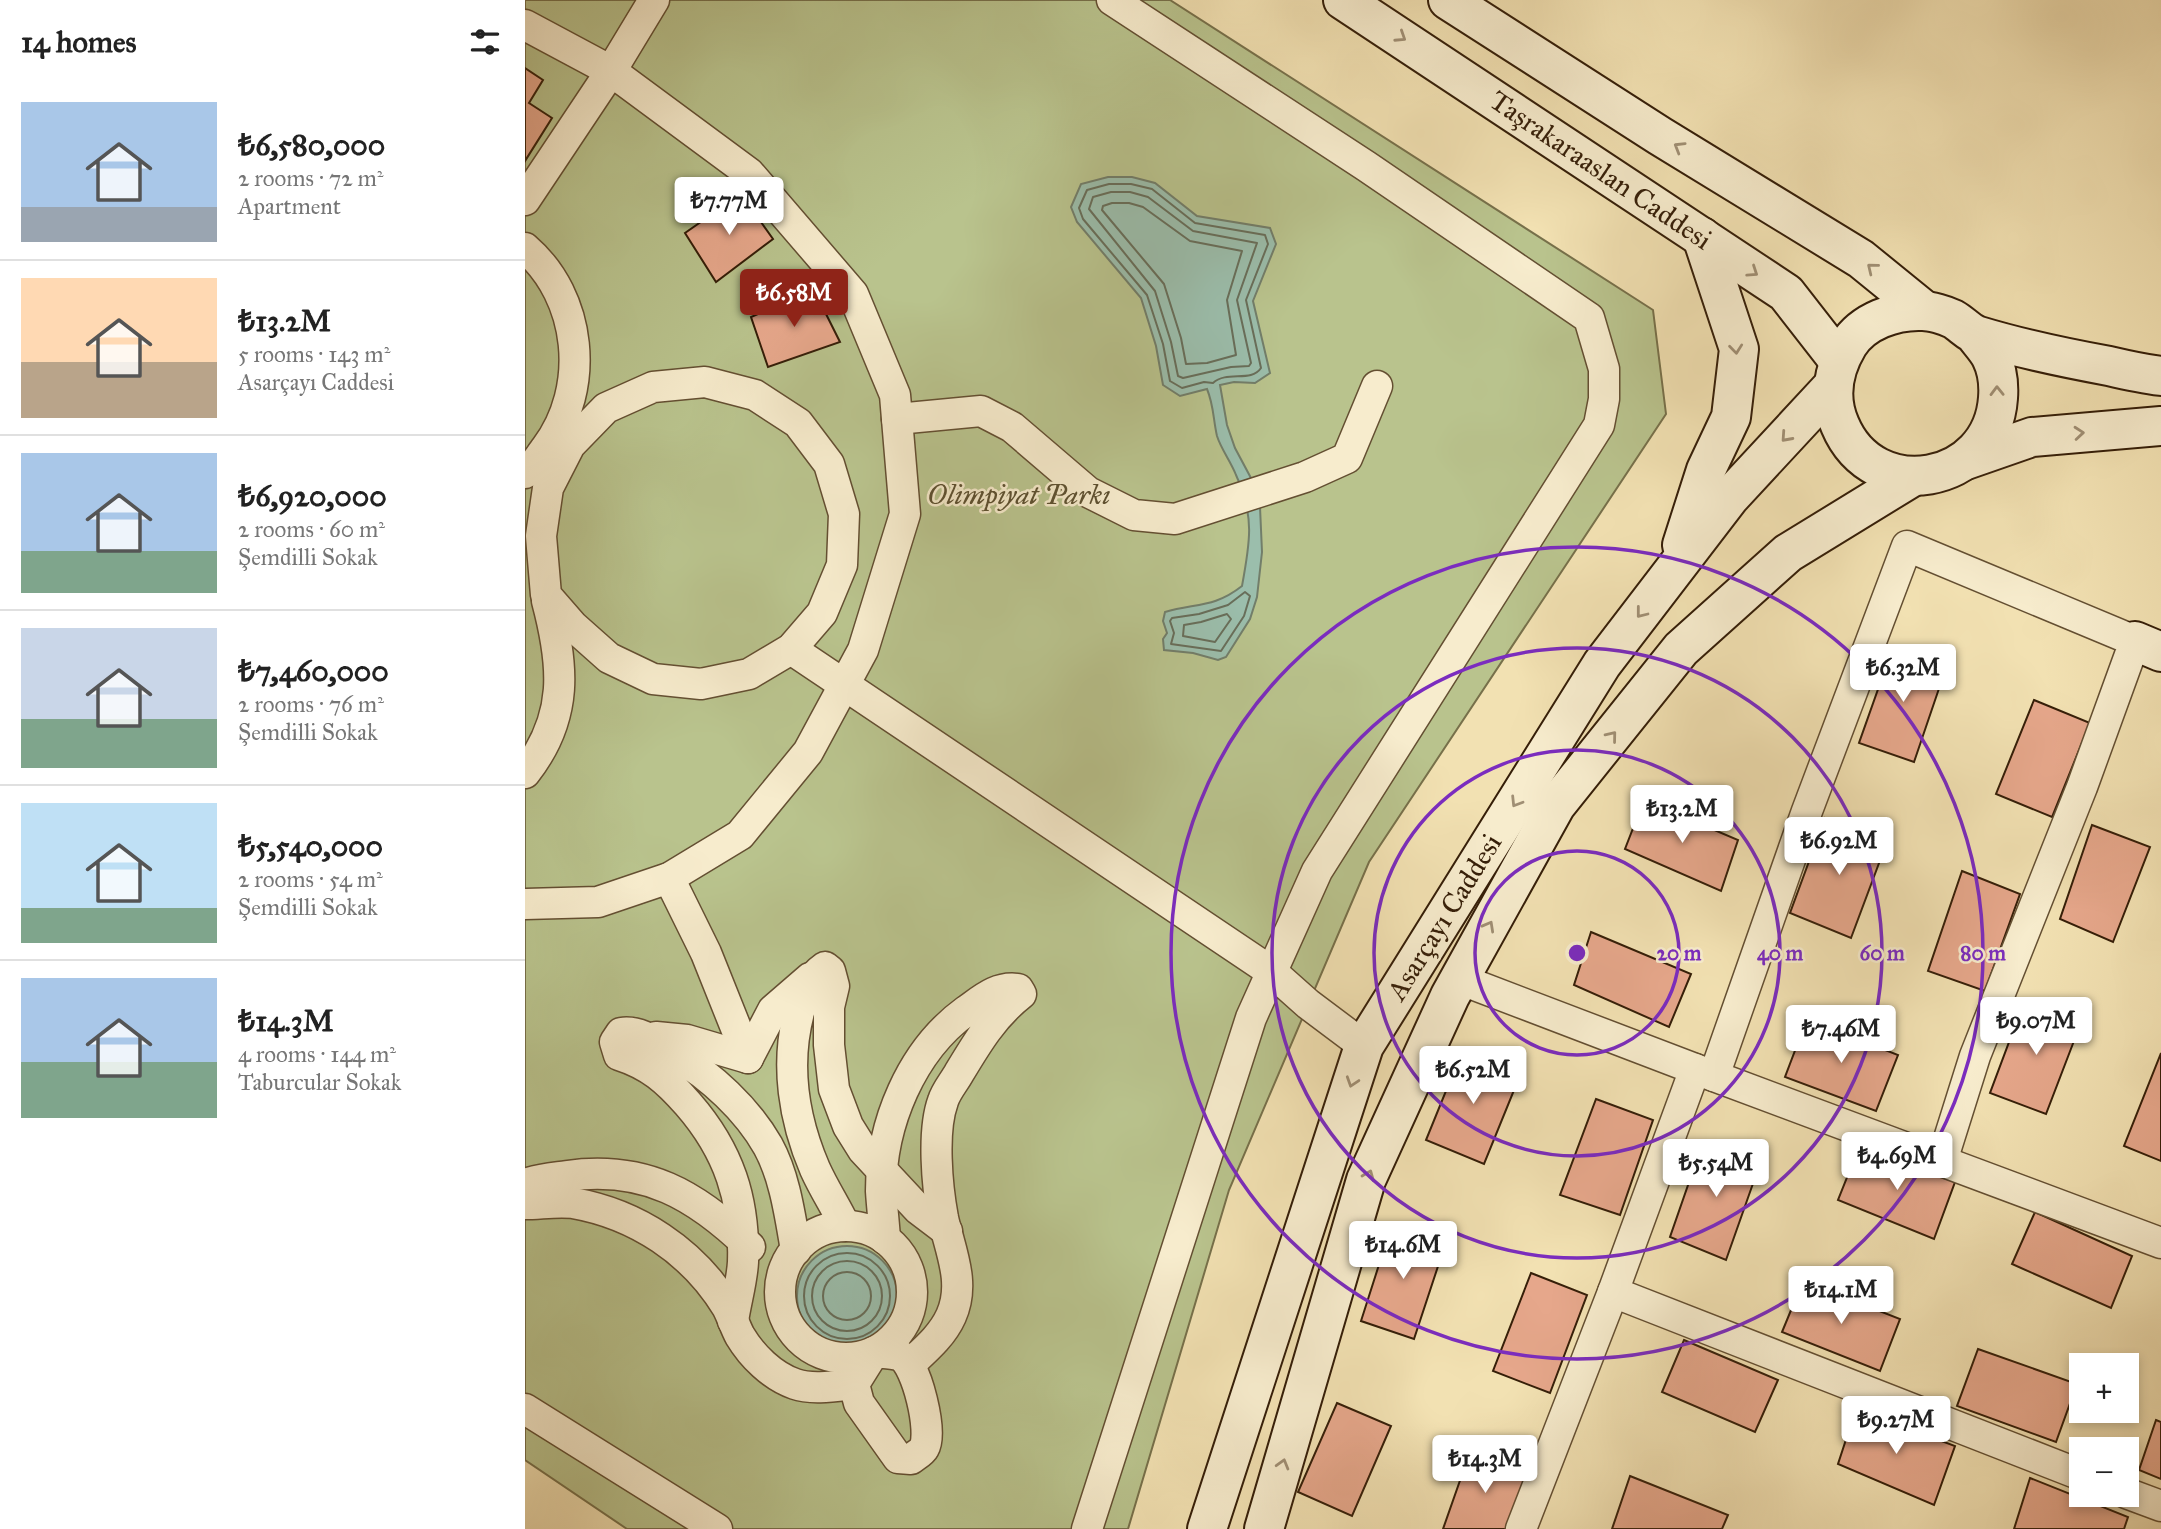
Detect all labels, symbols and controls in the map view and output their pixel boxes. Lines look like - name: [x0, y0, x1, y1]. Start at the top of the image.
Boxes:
- icon: filters: [466, 23, 504, 61]
- text: 14 homes: [21, 24, 136, 60]
- one-way arrow: [1393, 29, 1406, 42]
- street label: Taşrakaraaslan Caddesi: [1483, 83, 1719, 257]
- text: ₺6,580,000: [238, 127, 385, 163]
- icon: home: [77, 130, 161, 214]
- one-way arrow: [1673, 143, 1686, 156]
- text: 2 rooms · 72 m²: [238, 164, 383, 192]
- pin: ₺7.77M: [672, 177, 786, 237]
- text: ₺7.77M: [691, 186, 767, 214]
- text: Apartment: [238, 192, 341, 220]
- one-way arrow: [1746, 263, 1759, 276]
- one-way arrow: [1867, 263, 1879, 276]
- pin: ₺6.58M: [737, 270, 851, 329]
- text: ₺6.58M: [756, 278, 832, 306]
- text: ₺13.2M: [238, 303, 331, 339]
- icon: home: [77, 306, 161, 390]
- text: 5 rooms · 143 m²: [238, 340, 390, 368]
- one-way arrow: [1729, 343, 1744, 355]
- text: Asarçayı Caddesi: [238, 368, 394, 396]
- one-way arrow: [1990, 385, 2005, 396]
- one-way arrow: [2073, 426, 2085, 441]
- one-way arrow: [1781, 429, 1794, 442]
- park label: Olimpiyat Parkı: [928, 477, 1110, 512]
- text: ₺6,920,000: [238, 478, 387, 514]
- icon: home: [77, 481, 161, 565]
- text: 2 rooms · 60 m²: [238, 515, 385, 543]
- text: Şemdilli Sokak: [238, 543, 378, 571]
- one-way arrow: [1637, 605, 1650, 617]
- pin: ₺6.32M: [1846, 644, 1960, 704]
- text: ₺7,460,000: [238, 653, 389, 689]
- text: ₺6.32M: [1866, 653, 1940, 681]
- icon: home: [77, 656, 161, 740]
- text: 2 rooms · 76 m²: [238, 690, 384, 718]
- text: Şemdilli Sokak: [238, 718, 378, 746]
- one-way arrow: [1603, 731, 1616, 743]
- pin: ₺13.2M: [1625, 786, 1739, 845]
- one-way arrow: [1511, 794, 1524, 807]
- text: ₺13.2M: [1646, 794, 1718, 822]
- pin: ₺6.92M: [1782, 818, 1896, 877]
- text: ₺6.92M: [1800, 826, 1878, 854]
- street label: Asarçayı Caddesi: [1378, 827, 1509, 1008]
- text: ₺5,540,000: [238, 828, 383, 864]
- icon: home: [77, 831, 161, 915]
- text: 2 rooms · 54 m²: [238, 865, 383, 893]
- text: Şemdilli Sokak: [238, 893, 378, 921]
- one-way arrow: [1481, 921, 1494, 933]
- text: 20 m: [1657, 940, 1702, 966]
- text: 40 m: [1757, 940, 1803, 966]
- text: 60 m: [1859, 940, 1905, 966]
- text: 80 m: [1960, 940, 2006, 966]
- centre of rings: [1565, 941, 1589, 965]
- pin: ₺9.07M: [1979, 998, 2093, 1057]
- text: ₺14.3M: [238, 1003, 334, 1039]
- icon: home: [77, 1006, 161, 1090]
- pin: ₺7.46M: [1784, 1006, 1898, 1065]
- text: ₺9.07M: [1996, 1006, 2076, 1034]
- text: ₺7.46M: [1802, 1014, 1880, 1042]
- text: 4 rooms · 144 m²: [238, 1040, 396, 1068]
- pin: ₺6.52M: [1416, 1046, 1530, 1106]
- text: ₺6.52M: [1435, 1055, 1511, 1083]
- text: Taburcular Sokak: [238, 1068, 401, 1096]
- one-way arrow: [1346, 1076, 1360, 1088]
- pin: ₺4.69M: [1840, 1132, 1954, 1192]
- pin: ₺5.54M: [1659, 1140, 1773, 1199]
- text: ₺4.69M: [1857, 1141, 1937, 1169]
- text: ₺5.54M: [1679, 1148, 1753, 1176]
- one-way arrow: [1361, 1170, 1375, 1182]
- pin: ₺14.6M: [1346, 1222, 1460, 1281]
- text: ₺14.6M: [1365, 1230, 1441, 1258]
- pin: ₺14.1M: [1784, 1266, 1898, 1326]
- text: ₺14.1M: [1804, 1275, 1878, 1303]
- map controls: [2069, 1353, 2139, 1507]
- button: +: [2069, 1353, 2139, 1423]
- pin: ₺9.27M: [1839, 1396, 1953, 1456]
- text: ₺9.27M: [1857, 1405, 1935, 1433]
- pin: ₺14.3M: [1428, 1436, 1542, 1495]
- button: −: [2069, 1437, 2139, 1507]
- text: ₺14.3M: [1448, 1444, 1522, 1472]
- one-way arrow: [1275, 1458, 1290, 1470]

